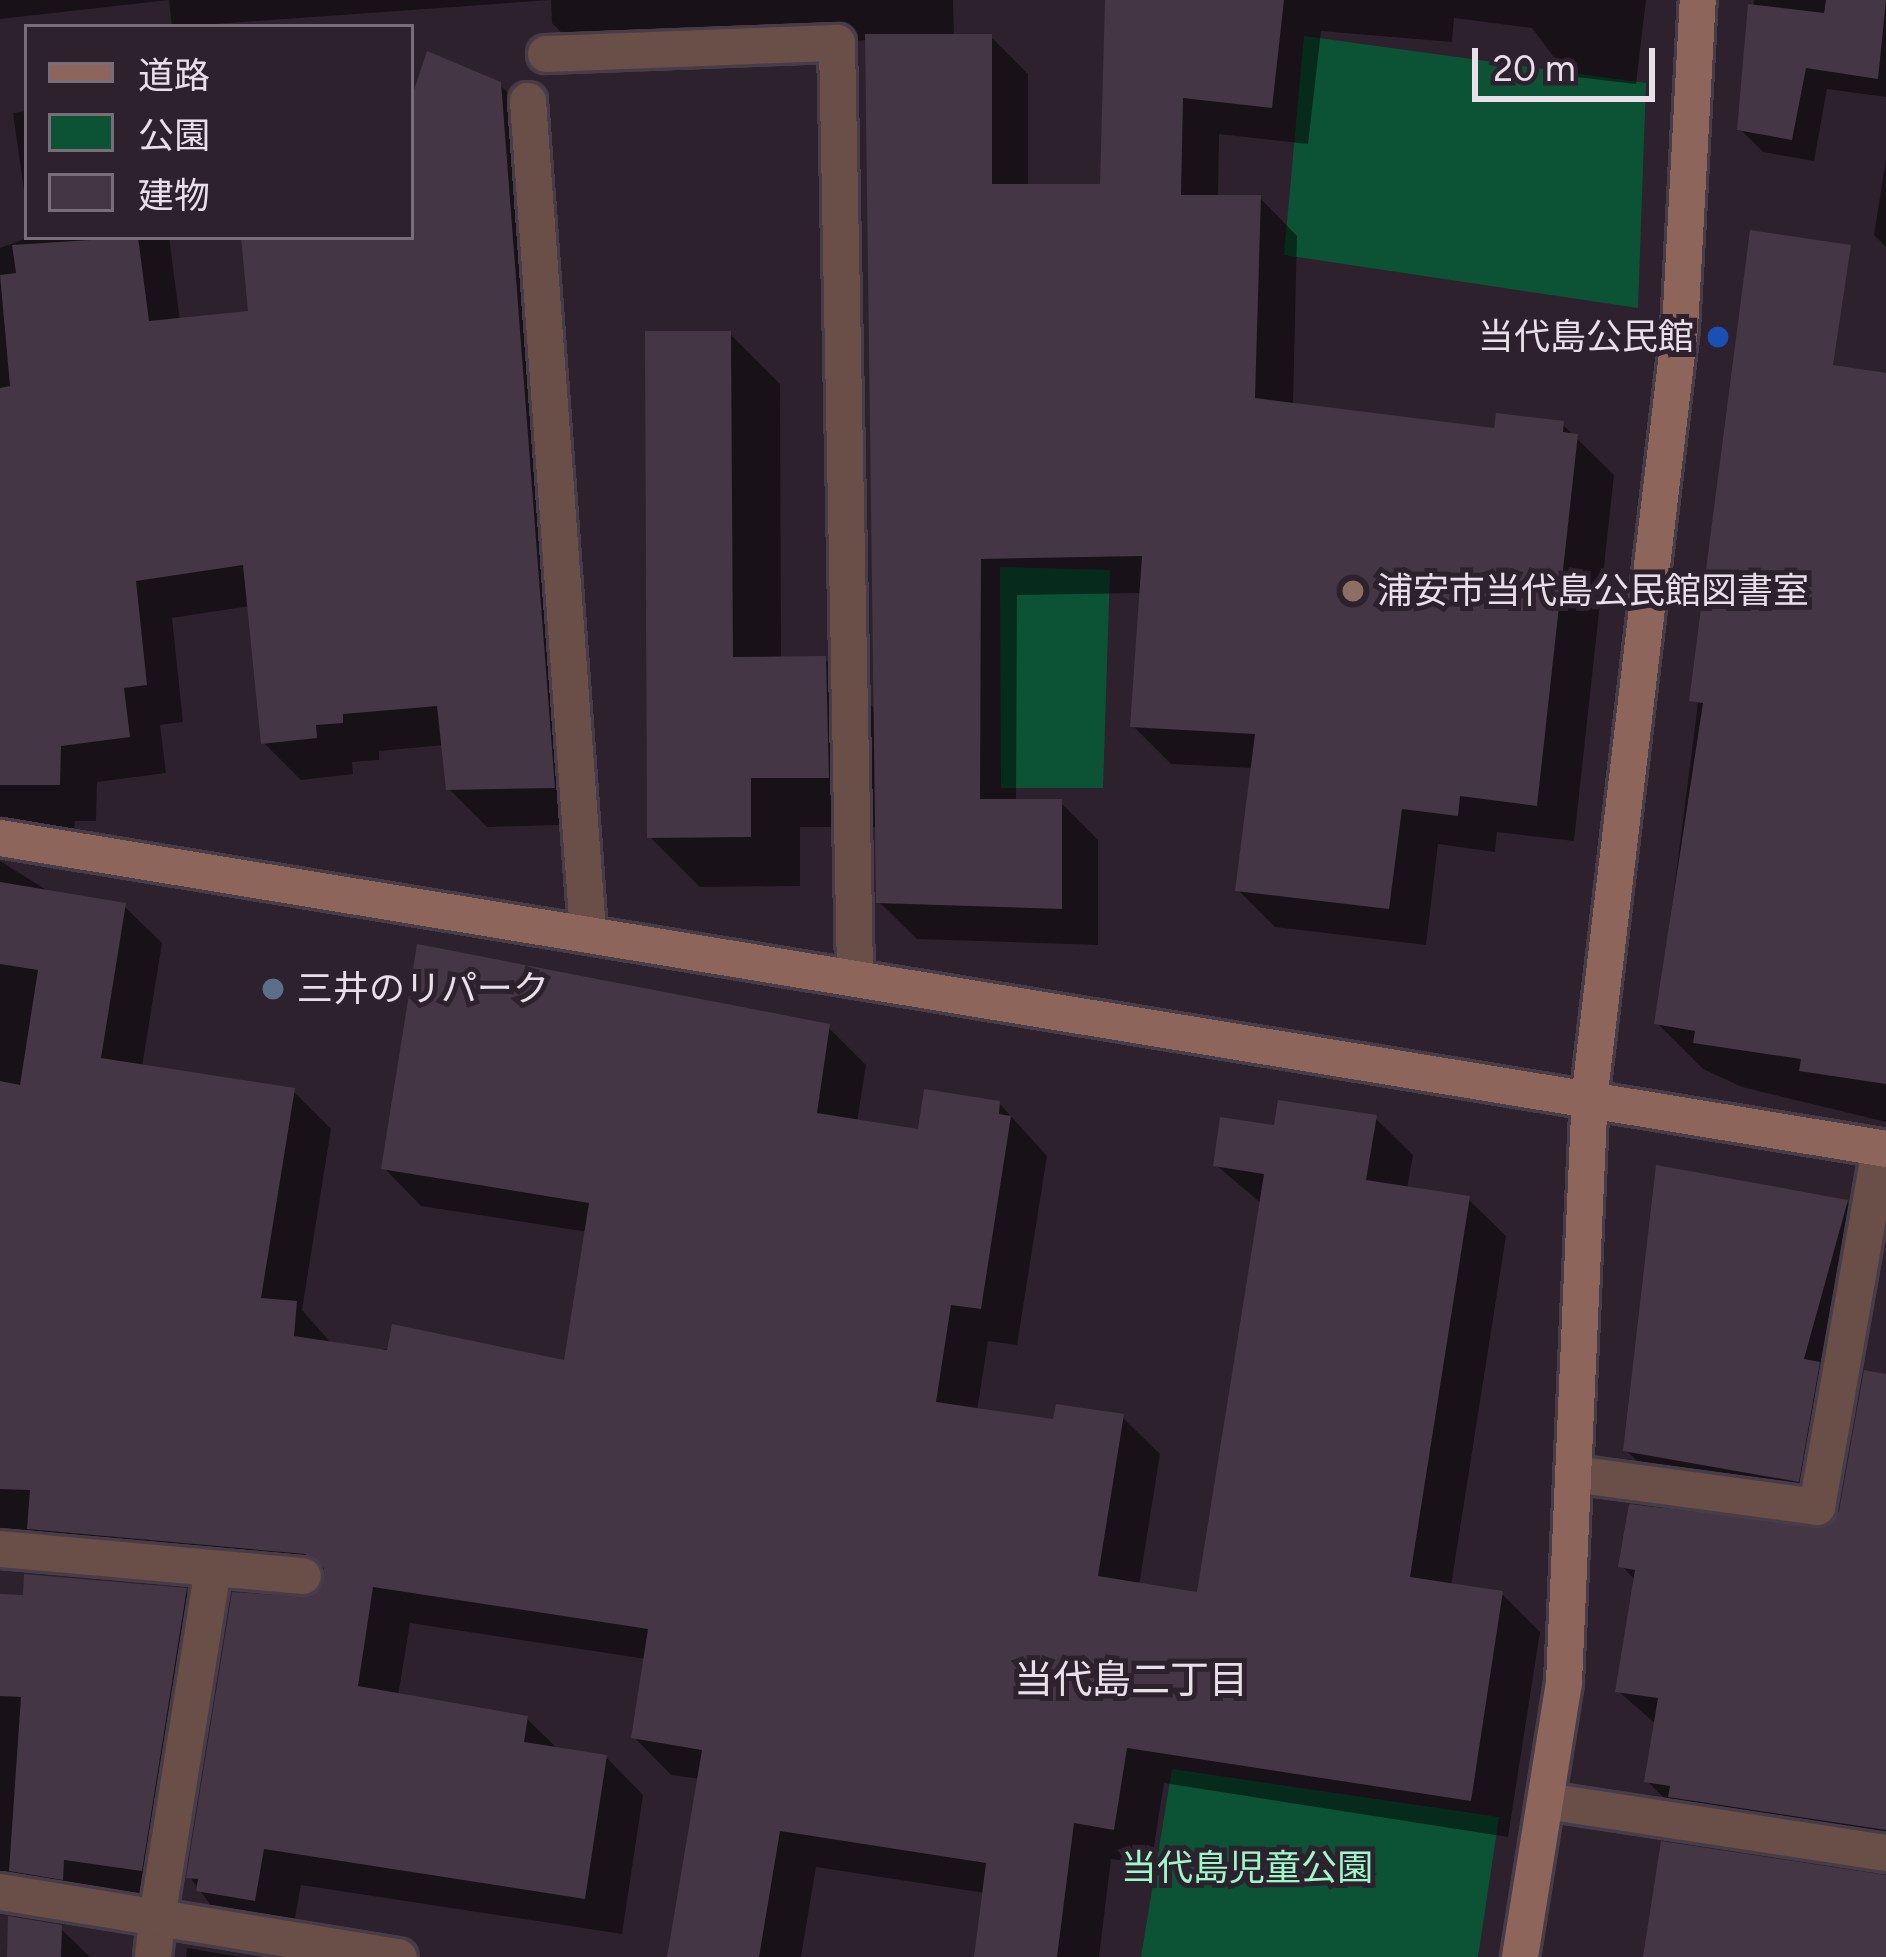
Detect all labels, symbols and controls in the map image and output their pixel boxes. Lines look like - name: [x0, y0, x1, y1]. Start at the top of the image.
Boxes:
- legend: [24, 24, 414, 240]
- scale bar: [1478, 24, 1661, 98]
- text: 20 m: [1493, 47, 1576, 90]
- text: 道路: [138, 54, 210, 97]
- text: 公園: [138, 114, 210, 157]
- text: 建物: [138, 174, 210, 217]
- place label: 当代島公民館: [1478, 315, 1694, 359]
- marker: 当代島公民館: [1705, 324, 1731, 350]
- place label: 浦安市当代島公民館図書室: [1377, 569, 1809, 613]
- marker: 浦安市当代島公民館図書室: [1340, 578, 1366, 604]
- place label: 三井のリパーク: [297, 967, 549, 1011]
- marker: 三井のリパーク: [260, 976, 286, 1002]
- district label: 当代島二丁目: [1014, 1657, 1248, 1703]
- park label: 当代島児童公園: [1121, 1846, 1373, 1890]

